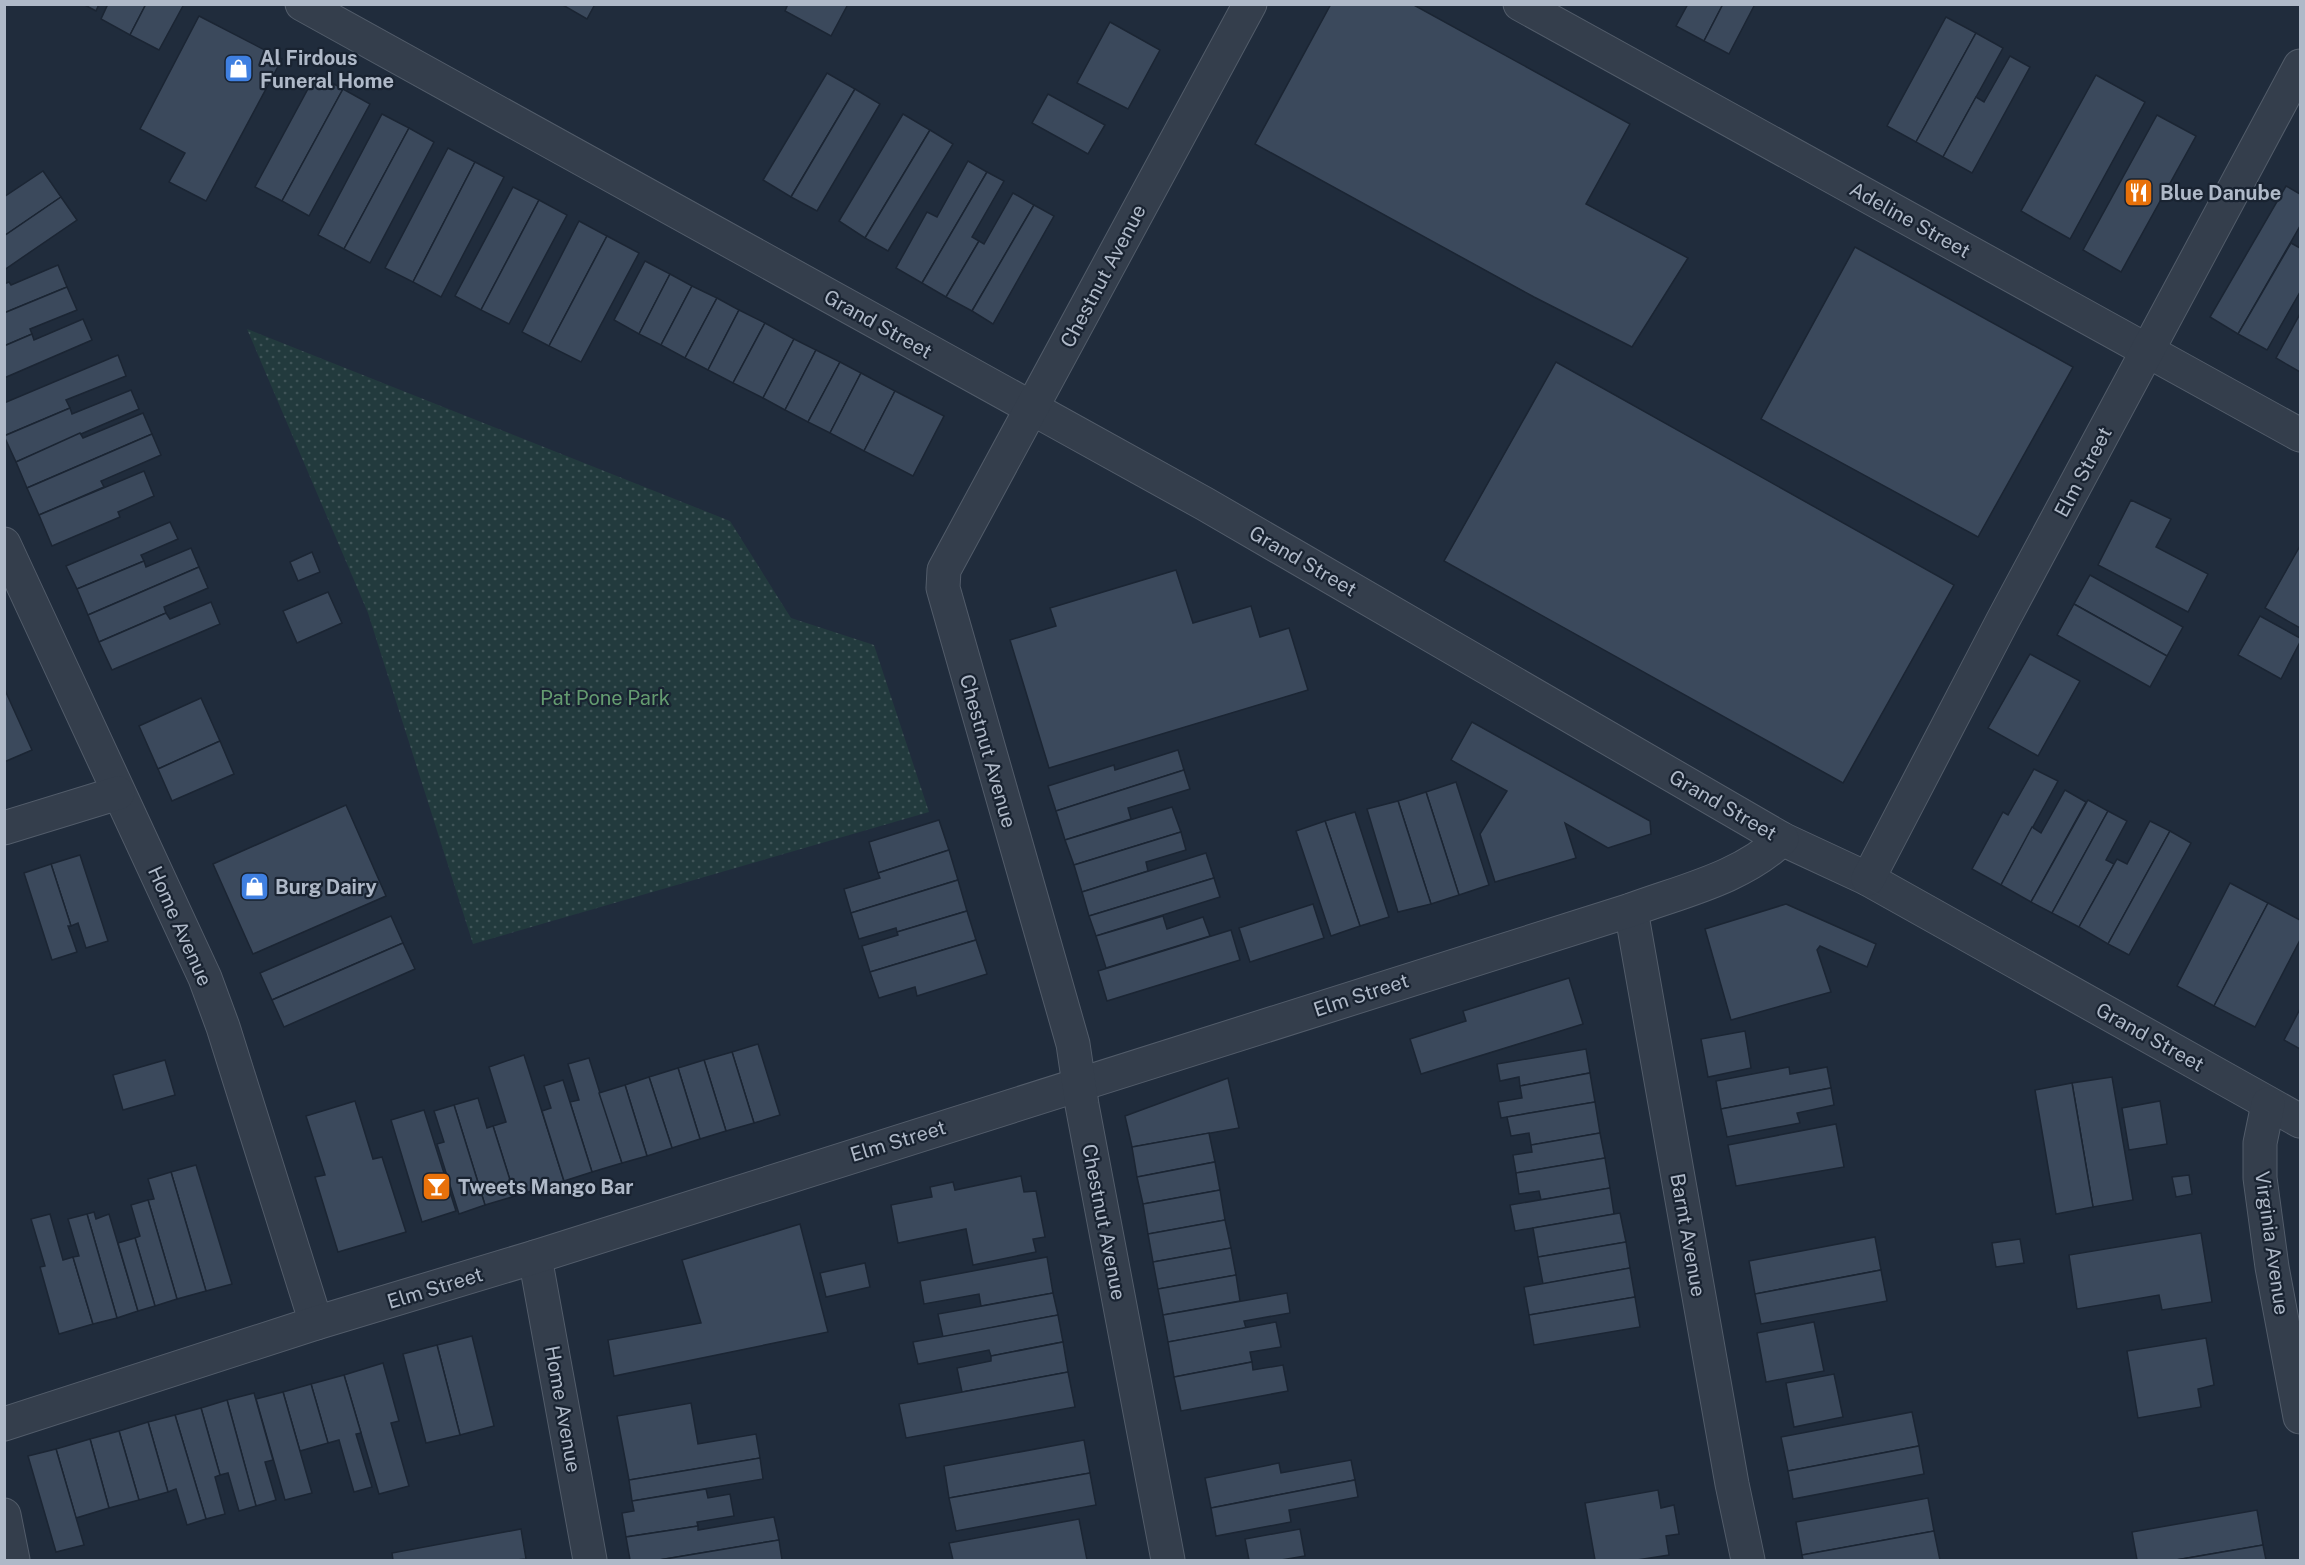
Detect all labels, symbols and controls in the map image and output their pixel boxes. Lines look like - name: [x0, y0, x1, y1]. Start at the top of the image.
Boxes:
- place label: Al Firdous Funeral Home: [260, 46, 394, 93]
- shop icon: Al Firdous Funeral Home: [223, 53, 255, 85]
- street label: Adeline Street: [1845, 177, 1975, 263]
- restaurant icon: Blue Danube: [2123, 177, 2155, 209]
- place label: Blue Danube: [2160, 181, 2281, 205]
- street label: Chestnut Avenue: [1055, 200, 1151, 352]
- street label: Grand Street: [820, 284, 936, 364]
- street label: Elm Street: [2049, 423, 2117, 521]
- street label: Grand Street: [1245, 521, 1361, 601]
- street label: Chestnut Avenue: [955, 671, 1021, 831]
- park label: Pat Pone Park: [540, 686, 670, 710]
- street label: Grand Street: [1665, 765, 1781, 845]
- street label: Home Avenue: [143, 862, 217, 990]
- shop icon: Burg Dairy: [238, 871, 270, 903]
- place label: Burg Dairy: [275, 875, 377, 899]
- street label: Elm Street: [1310, 968, 1412, 1022]
- street label: Grand Street: [2092, 997, 2208, 1077]
- street label: Elm Street: [847, 1115, 949, 1167]
- street label: Chestnut Avenue: [1077, 1142, 1131, 1302]
- street label: Virginia Avenue: [2250, 1170, 2294, 1316]
- bar icon: Tweets Mango Bar: [421, 1171, 453, 1203]
- street label: Barnt Avenue: [1665, 1171, 1711, 1299]
- place label: Tweets Mango Bar: [458, 1175, 634, 1199]
- street label: Elm Street: [384, 1262, 486, 1314]
- street label: Home Avenue: [540, 1344, 586, 1474]

